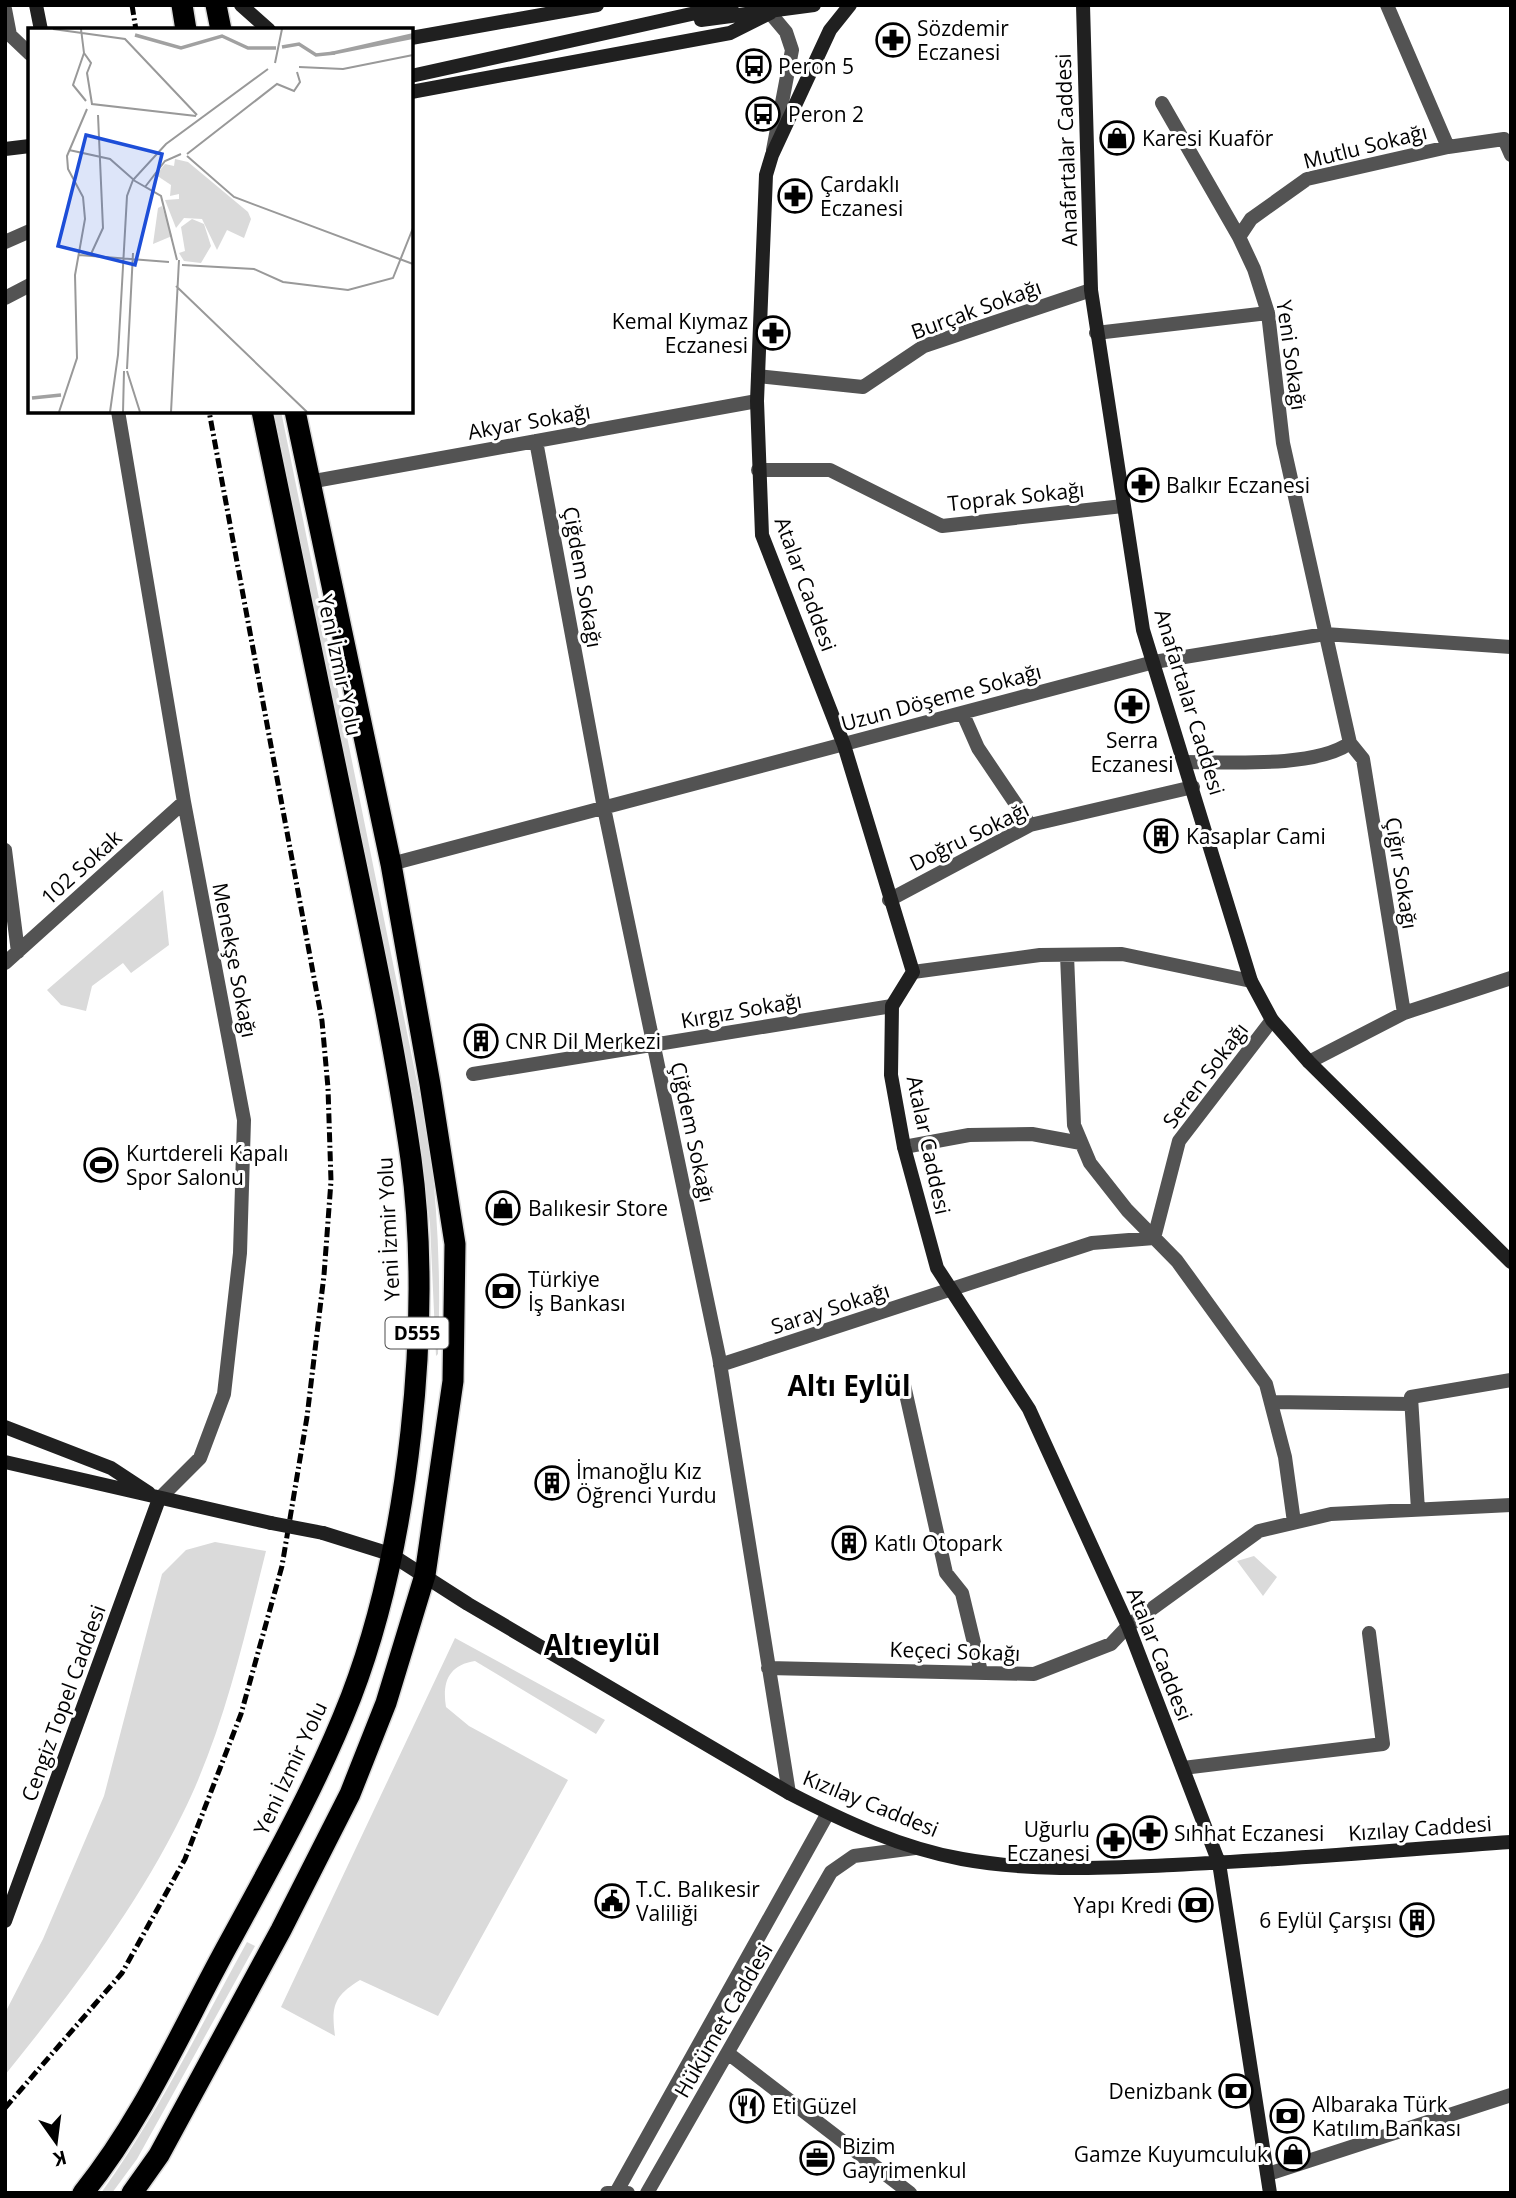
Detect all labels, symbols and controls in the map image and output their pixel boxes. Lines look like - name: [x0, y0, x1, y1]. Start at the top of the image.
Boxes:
- place label: Sözdemir Eczanesi: [917, 14, 1009, 66]
- pharmacy icon: Sözdemir Eczanesi: [874, 21, 912, 59]
- inset map: [28, 28, 413, 413]
- bus stop icon: Peron 5: [735, 47, 773, 85]
- place label: Peron 5: [778, 52, 854, 80]
- street label: Anafartalar Caddesi: [1049, 53, 1083, 247]
- bus stop icon: Peron 2: [744, 95, 782, 133]
- place label: Peron 2: [788, 100, 864, 128]
- street label: Mutlu Sokağı: [1300, 117, 1430, 175]
- shop icon: Karesi Kuaför: [1098, 119, 1136, 157]
- place label: Karesi Kuaför: [1142, 124, 1274, 152]
- place label: Çardaklı Eczanesi: [820, 170, 903, 222]
- pharmacy icon: Çardaklı Eczanesi: [776, 177, 814, 215]
- street label: Burçak Sokağı: [907, 272, 1045, 346]
- street label: Yeni Sokağı: [1270, 298, 1314, 412]
- place label: Kemal Kıymaz Eczanesi: [612, 307, 748, 359]
- pharmacy icon: Kemal Kıymaz Eczanesi: [754, 314, 792, 352]
- street label: Akyar Sokağı: [465, 396, 593, 446]
- pharmacy icon: Balkır Eczanesi: [1123, 466, 1161, 504]
- place label: Balkır Eczanesi: [1166, 471, 1310, 499]
- street label: Toprak Sokağı: [946, 475, 1086, 517]
- street label: Çiğdem Sokağı: [557, 504, 609, 650]
- street label: Atalar Caddesi: [769, 513, 843, 655]
- street label: Yeni İzmir Yolu: [311, 592, 369, 738]
- street label: Anafartalar Caddesi: [1148, 606, 1232, 798]
- street label: Uzun Döşeme Sokağı: [838, 657, 1044, 737]
- pharmacy icon: Serra Eczanesi: [1113, 687, 1151, 725]
- place label: Serra Eczanesi: [1090, 726, 1174, 778]
- street label: Doğru Sokağı: [905, 795, 1033, 877]
- street label: Çığır Sokağı: [1379, 815, 1425, 931]
- building icon: Kasaplar Cami: [1142, 817, 1180, 855]
- place label: Kasaplar Cami: [1186, 822, 1326, 850]
- street label: 102 Sokak: [35, 823, 127, 911]
- street label: Menekşe Sokağı: [206, 880, 264, 1040]
- street label: Kırgız Sokağı: [678, 986, 804, 1034]
- street label: Seren Sokağı: [1156, 1016, 1254, 1134]
- building icon: CNR Dil Merkezi: [462, 1022, 500, 1060]
- place label: CNR Dil Merkezi: [505, 1027, 661, 1055]
- street label: Çiğdem Sokağı: [664, 1059, 722, 1205]
- street label: Atalar Caddesi: [901, 1073, 957, 1217]
- place label: Kurtdereli Kapalı Spor Salonu: [126, 1139, 289, 1191]
- sports icon: Kurtdereli Kapalı Spor Salonu: [82, 1146, 120, 1184]
- street label: Yeni İzmir Yolu: [370, 1156, 406, 1302]
- shop icon: Balıkesir Store: [484, 1189, 522, 1227]
- place label: Balıkesir Store: [528, 1194, 668, 1222]
- place label: Türkiye İş Bankası: [528, 1265, 625, 1317]
- bank icon: Türkiye İş Bankası: [484, 1272, 522, 1310]
- street label: Saray Sokağı: [767, 1276, 893, 1340]
- road number: D555: [386, 1317, 448, 1348]
- district label: Altı Eylül: [788, 1366, 910, 1404]
- place label: İmanoğlu Kız Öğrenci Yurdu: [576, 1457, 717, 1509]
- building icon: İmanoğlu Kız Öğrenci Yurdu: [533, 1464, 571, 1502]
- building icon: Katlı Otopark: [830, 1524, 868, 1562]
- place label: Katlı Otopark: [874, 1529, 1003, 1557]
- street label: Atalar Caddesi: [1121, 1583, 1199, 1725]
- street label: Cengiz Topel Caddesi: [14, 1601, 112, 1805]
- district label: Altıeylül: [544, 1625, 660, 1663]
- street label: Keçeci Sokağı: [889, 1635, 1021, 1667]
- street label: Yeni İzmir Yolu: [247, 1697, 333, 1839]
- street label: Kızılay Caddesi: [799, 1763, 943, 1843]
- street label: Kızılay Caddesi: [1347, 1809, 1493, 1847]
- pharmacy icon: Sıhhat Eczanesi: [1131, 1814, 1169, 1852]
- place label: Uğurlu Eczanesi: [1007, 1815, 1090, 1867]
- place label: Sıhhat Eczanesi: [1174, 1819, 1324, 1847]
- pharmacy icon: Uğurlu Eczanesi: [1095, 1822, 1133, 1860]
- place label: T.C. Balıkesir Valiliği: [636, 1875, 760, 1927]
- public building icon: T.C. Balıkesir Valiliği: [593, 1882, 631, 1920]
- bank icon: Yapı Kredi: [1177, 1886, 1215, 1924]
- place label: Yapı Kredi: [1074, 1891, 1172, 1919]
- building icon: 6 Eylül Çarşısı: [1398, 1901, 1436, 1939]
- place label: 6 Eylül Çarşısı: [1259, 1906, 1392, 1934]
- street label: Hükümet Caddesi: [667, 1938, 779, 2102]
- bank icon: Denizbank: [1217, 2072, 1255, 2110]
- place label: Denizbank: [1109, 2077, 1212, 2105]
- restaurant icon: Eti Güzel: [728, 2087, 766, 2125]
- place label: Albaraka Türk Katılım Bankası: [1312, 2090, 1461, 2142]
- place label: Eti Güzel: [772, 2092, 857, 2120]
- bank icon: Albaraka Türk Katılım Bankası: [1268, 2097, 1306, 2135]
- north arrow: [21, 2107, 91, 2177]
- place label: Bizim Gayrimenkul: [842, 2132, 967, 2184]
- shop icon: Gamze Kuyumculuk: [1274, 2135, 1312, 2173]
- office icon: Bizim Gayrimenkul: [798, 2139, 836, 2177]
- place label: Gamze Kuyumculuk: [1074, 2140, 1268, 2168]
- text: K: [50, 2144, 69, 2173]

